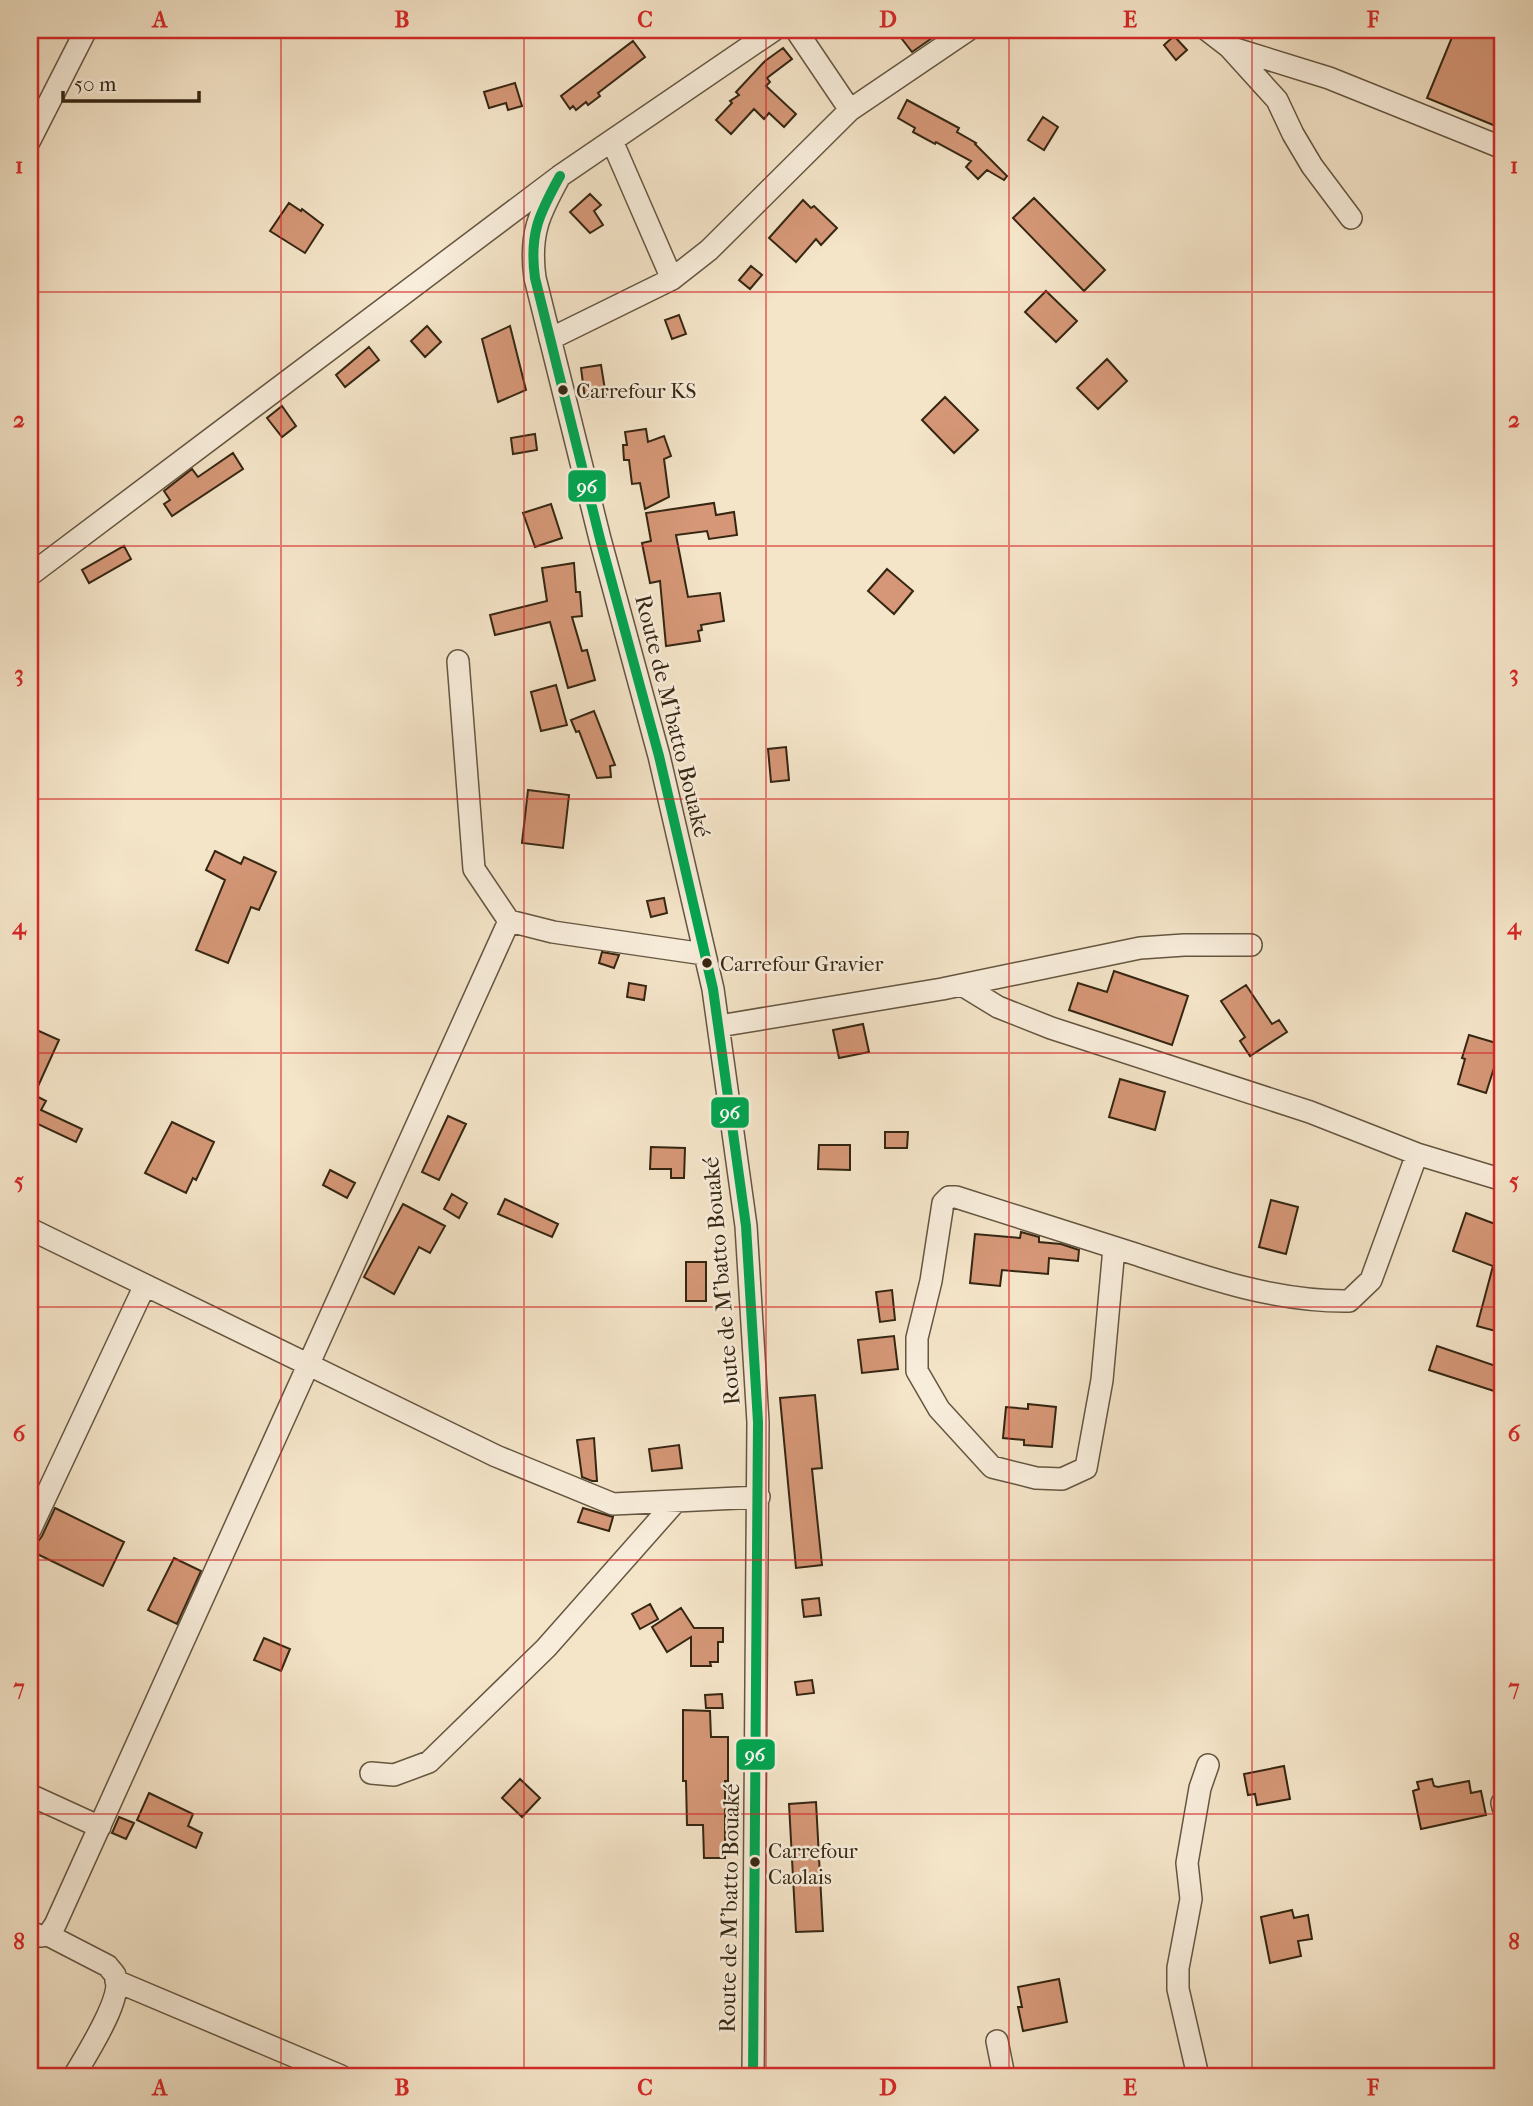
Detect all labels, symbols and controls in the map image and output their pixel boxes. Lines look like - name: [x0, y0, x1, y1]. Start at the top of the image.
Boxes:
- text: A: [151, 6, 169, 33]
- text: B: [395, 6, 410, 33]
- text: C: [637, 6, 653, 33]
- text: D: [879, 6, 897, 33]
- text: E: [1123, 6, 1137, 33]
- text: F: [1366, 6, 1380, 33]
- scale bar: [63, 60, 200, 104]
- text: 50 m: [74, 72, 117, 96]
- text: 1: [15, 152, 23, 179]
- text: 1: [1510, 152, 1518, 179]
- place label: Carrefour KS: [576, 379, 696, 403]
- marker: Carrefour KS: [556, 383, 570, 397]
- text: 2: [13, 406, 25, 433]
- text: 2: [1508, 406, 1520, 433]
- line badge: 96: [567, 469, 607, 503]
- text: 96: [576, 476, 598, 498]
- street label: Route de M'batto Bouaké: [629, 592, 716, 840]
- text: 3: [14, 660, 24, 687]
- text: 3: [1509, 660, 1519, 687]
- text: 4: [11, 913, 27, 940]
- text: 4: [1506, 913, 1522, 940]
- place label: Carrefour Gravier: [720, 952, 883, 976]
- marker: Carrefour Gravier: [700, 956, 714, 970]
- line badge: 96: [710, 1096, 750, 1129]
- text: 96: [719, 1102, 741, 1124]
- street label: Route de M'batto Bouaké: [697, 1156, 746, 1406]
- text: 5: [14, 1167, 24, 1194]
- text: 5: [1509, 1167, 1519, 1194]
- text: 6: [13, 1420, 26, 1447]
- text: 6: [1508, 1420, 1521, 1447]
- text: 7: [12, 1674, 25, 1701]
- text: 7: [1507, 1674, 1520, 1701]
- line badge: 96: [735, 1738, 776, 1771]
- text: 96: [744, 1744, 766, 1766]
- street label: Route de M'batto Bouaké: [714, 1783, 745, 2033]
- place label: Carrefour Caolais: [768, 1839, 858, 1889]
- marker: Carrefour Caolais: [748, 1855, 762, 1869]
- text: 8: [13, 1928, 25, 1955]
- text: 8: [1508, 1928, 1520, 1955]
- text: A: [151, 2074, 169, 2101]
- text: B: [395, 2074, 410, 2101]
- text: C: [637, 2074, 653, 2101]
- text: D: [879, 2074, 897, 2101]
- text: E: [1123, 2074, 1137, 2101]
- text: F: [1366, 2074, 1380, 2101]

